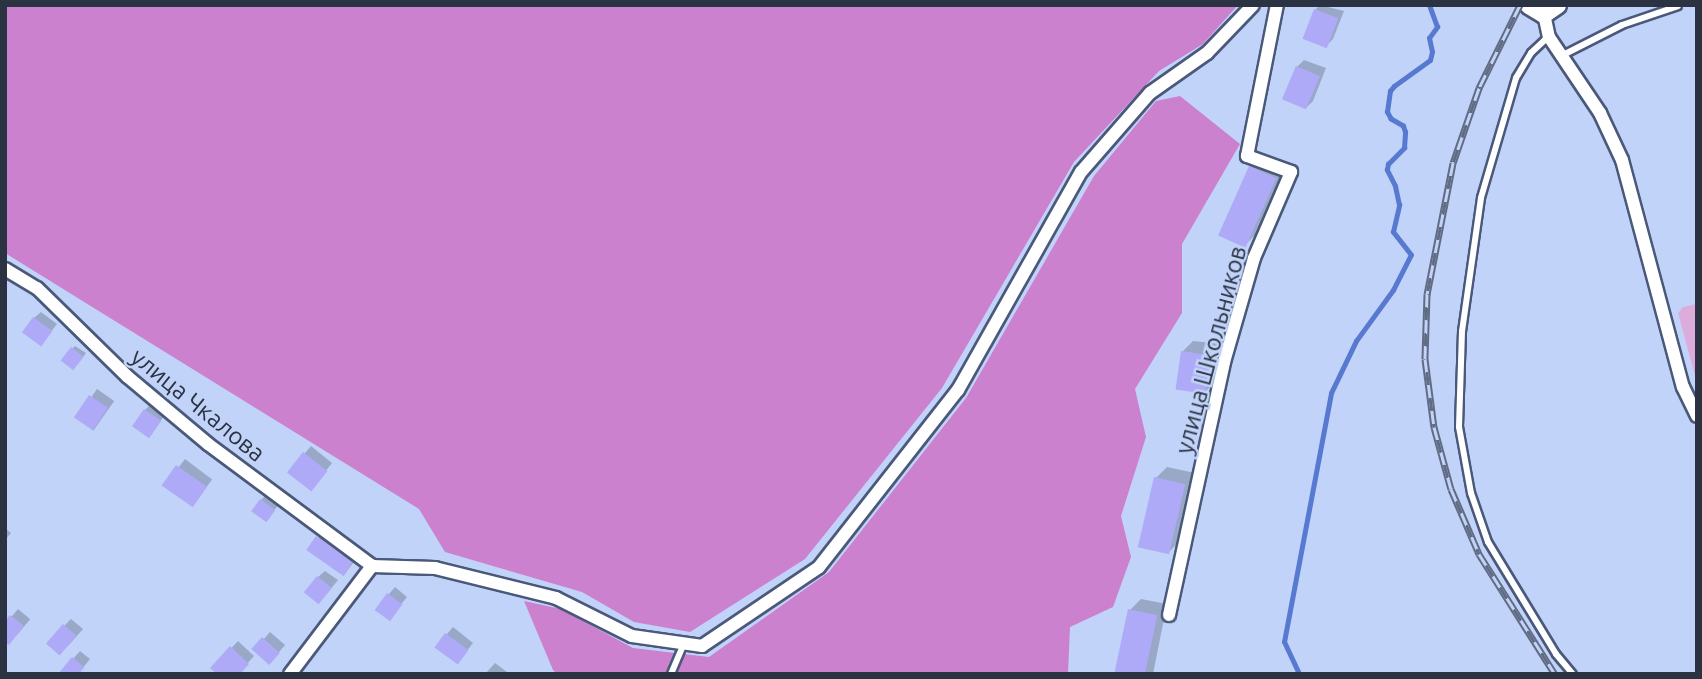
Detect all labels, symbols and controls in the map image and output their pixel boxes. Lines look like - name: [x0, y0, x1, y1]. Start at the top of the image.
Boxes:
- street label: улица Школьников: [1169, 243, 1253, 457]
- street label: улица Чкалова: [125, 342, 271, 468]

